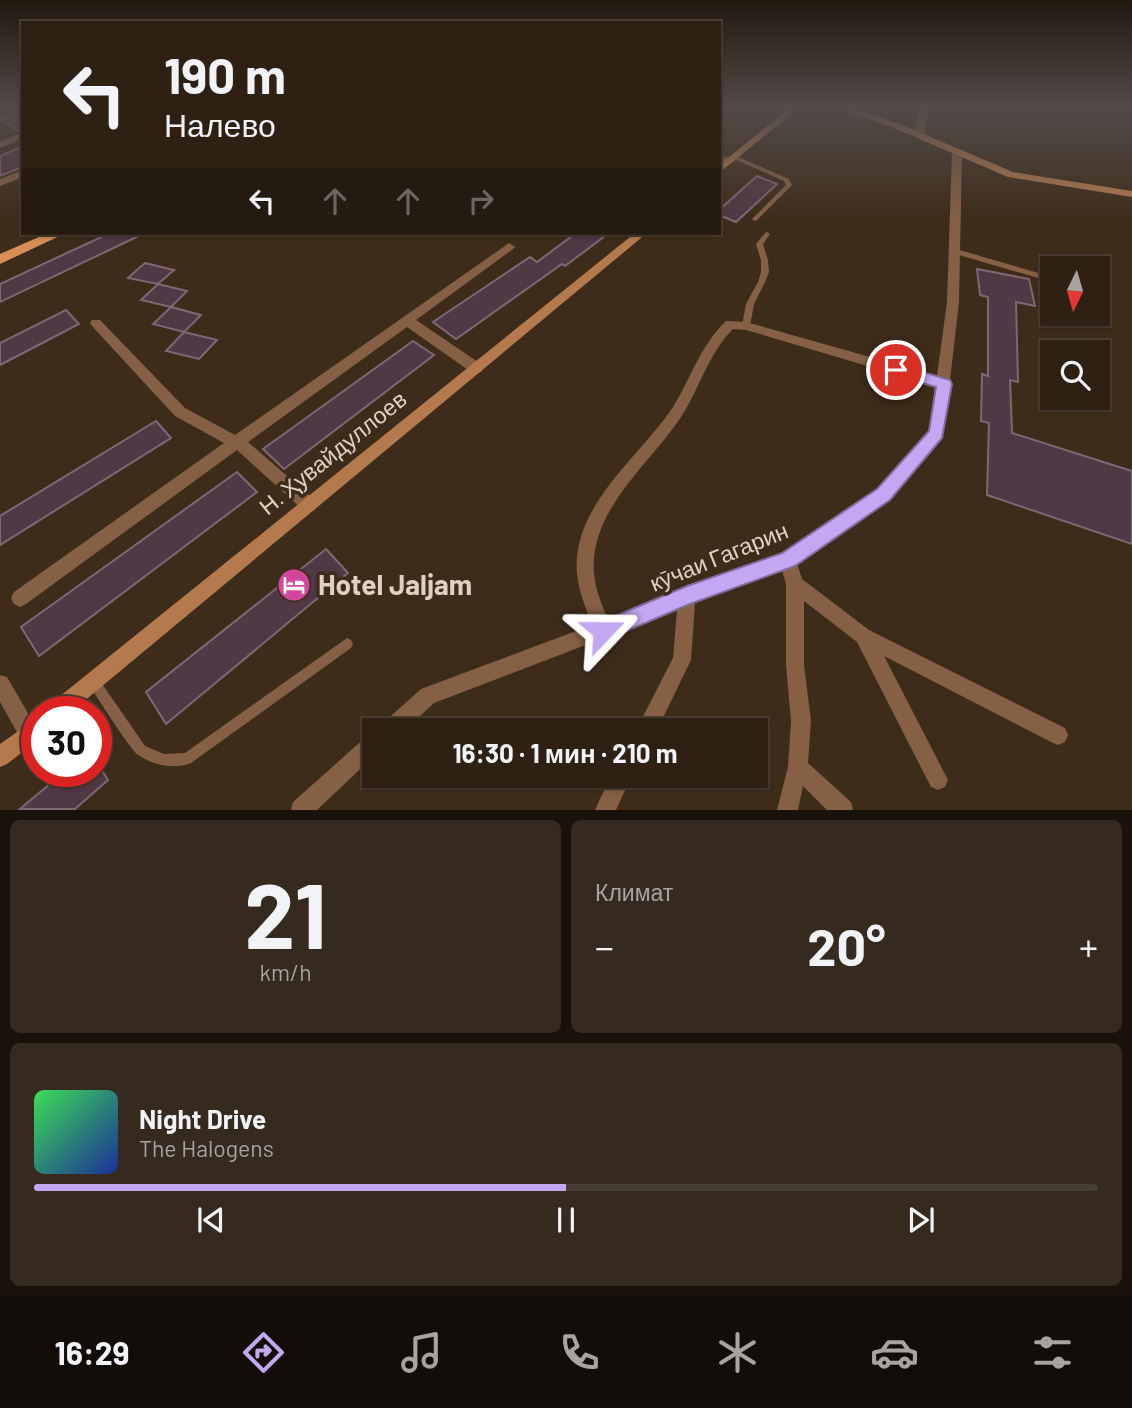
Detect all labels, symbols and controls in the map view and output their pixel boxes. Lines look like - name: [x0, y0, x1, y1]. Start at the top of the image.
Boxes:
- text: 190 m: [164, 45, 286, 104]
- icon: left: [49, 49, 140, 140]
- text: Налево: [164, 105, 276, 143]
- icon: left: [243, 182, 281, 220]
- icon: ahead: [316, 182, 354, 220]
- icon: ahead: [389, 182, 427, 220]
- icon: right: [462, 182, 500, 220]
- north arrow: [1040, 256, 1110, 326]
- map controls: [1040, 256, 1110, 410]
- pin: [866, 340, 926, 400]
- button: search: [1040, 340, 1110, 410]
- icon: arrive: [877, 351, 915, 389]
- street label: Н. Ҳувайдуллоев: [253, 384, 412, 520]
- street label: кӯчаи Гагарин: [645, 516, 792, 597]
- hotel icon: Hotel Jaljam: [275, 566, 313, 604]
- place label: Hotel Jaljam: [318, 567, 472, 601]
- position arrow: [566, 594, 640, 668]
- speed limit sign: 30: [21, 696, 112, 787]
- text: 16:30 · 1 мин · 210 m: [452, 737, 678, 768]
- text: 21: [244, 858, 327, 967]
- text: Климат: [595, 878, 673, 906]
- text: 20°: [807, 914, 886, 976]
- text: −: [595, 923, 614, 969]
- text: +: [1079, 923, 1098, 969]
- text: km/h: [259, 958, 312, 986]
- text: Night Drive: [139, 1103, 266, 1134]
- text: The Halogens: [139, 1134, 274, 1162]
- icon: previous: [192, 1201, 230, 1239]
- icon: pause: [547, 1201, 585, 1239]
- icon: next: [902, 1201, 940, 1239]
- icon: directions: [239, 1328, 288, 1377]
- icon: music: [397, 1328, 446, 1377]
- icon: phone: [555, 1328, 604, 1377]
- icon: climate: [713, 1328, 762, 1377]
- icon: car: [870, 1328, 919, 1377]
- icon: filters: [1028, 1328, 1077, 1377]
- text: 16:29: [54, 1333, 130, 1371]

